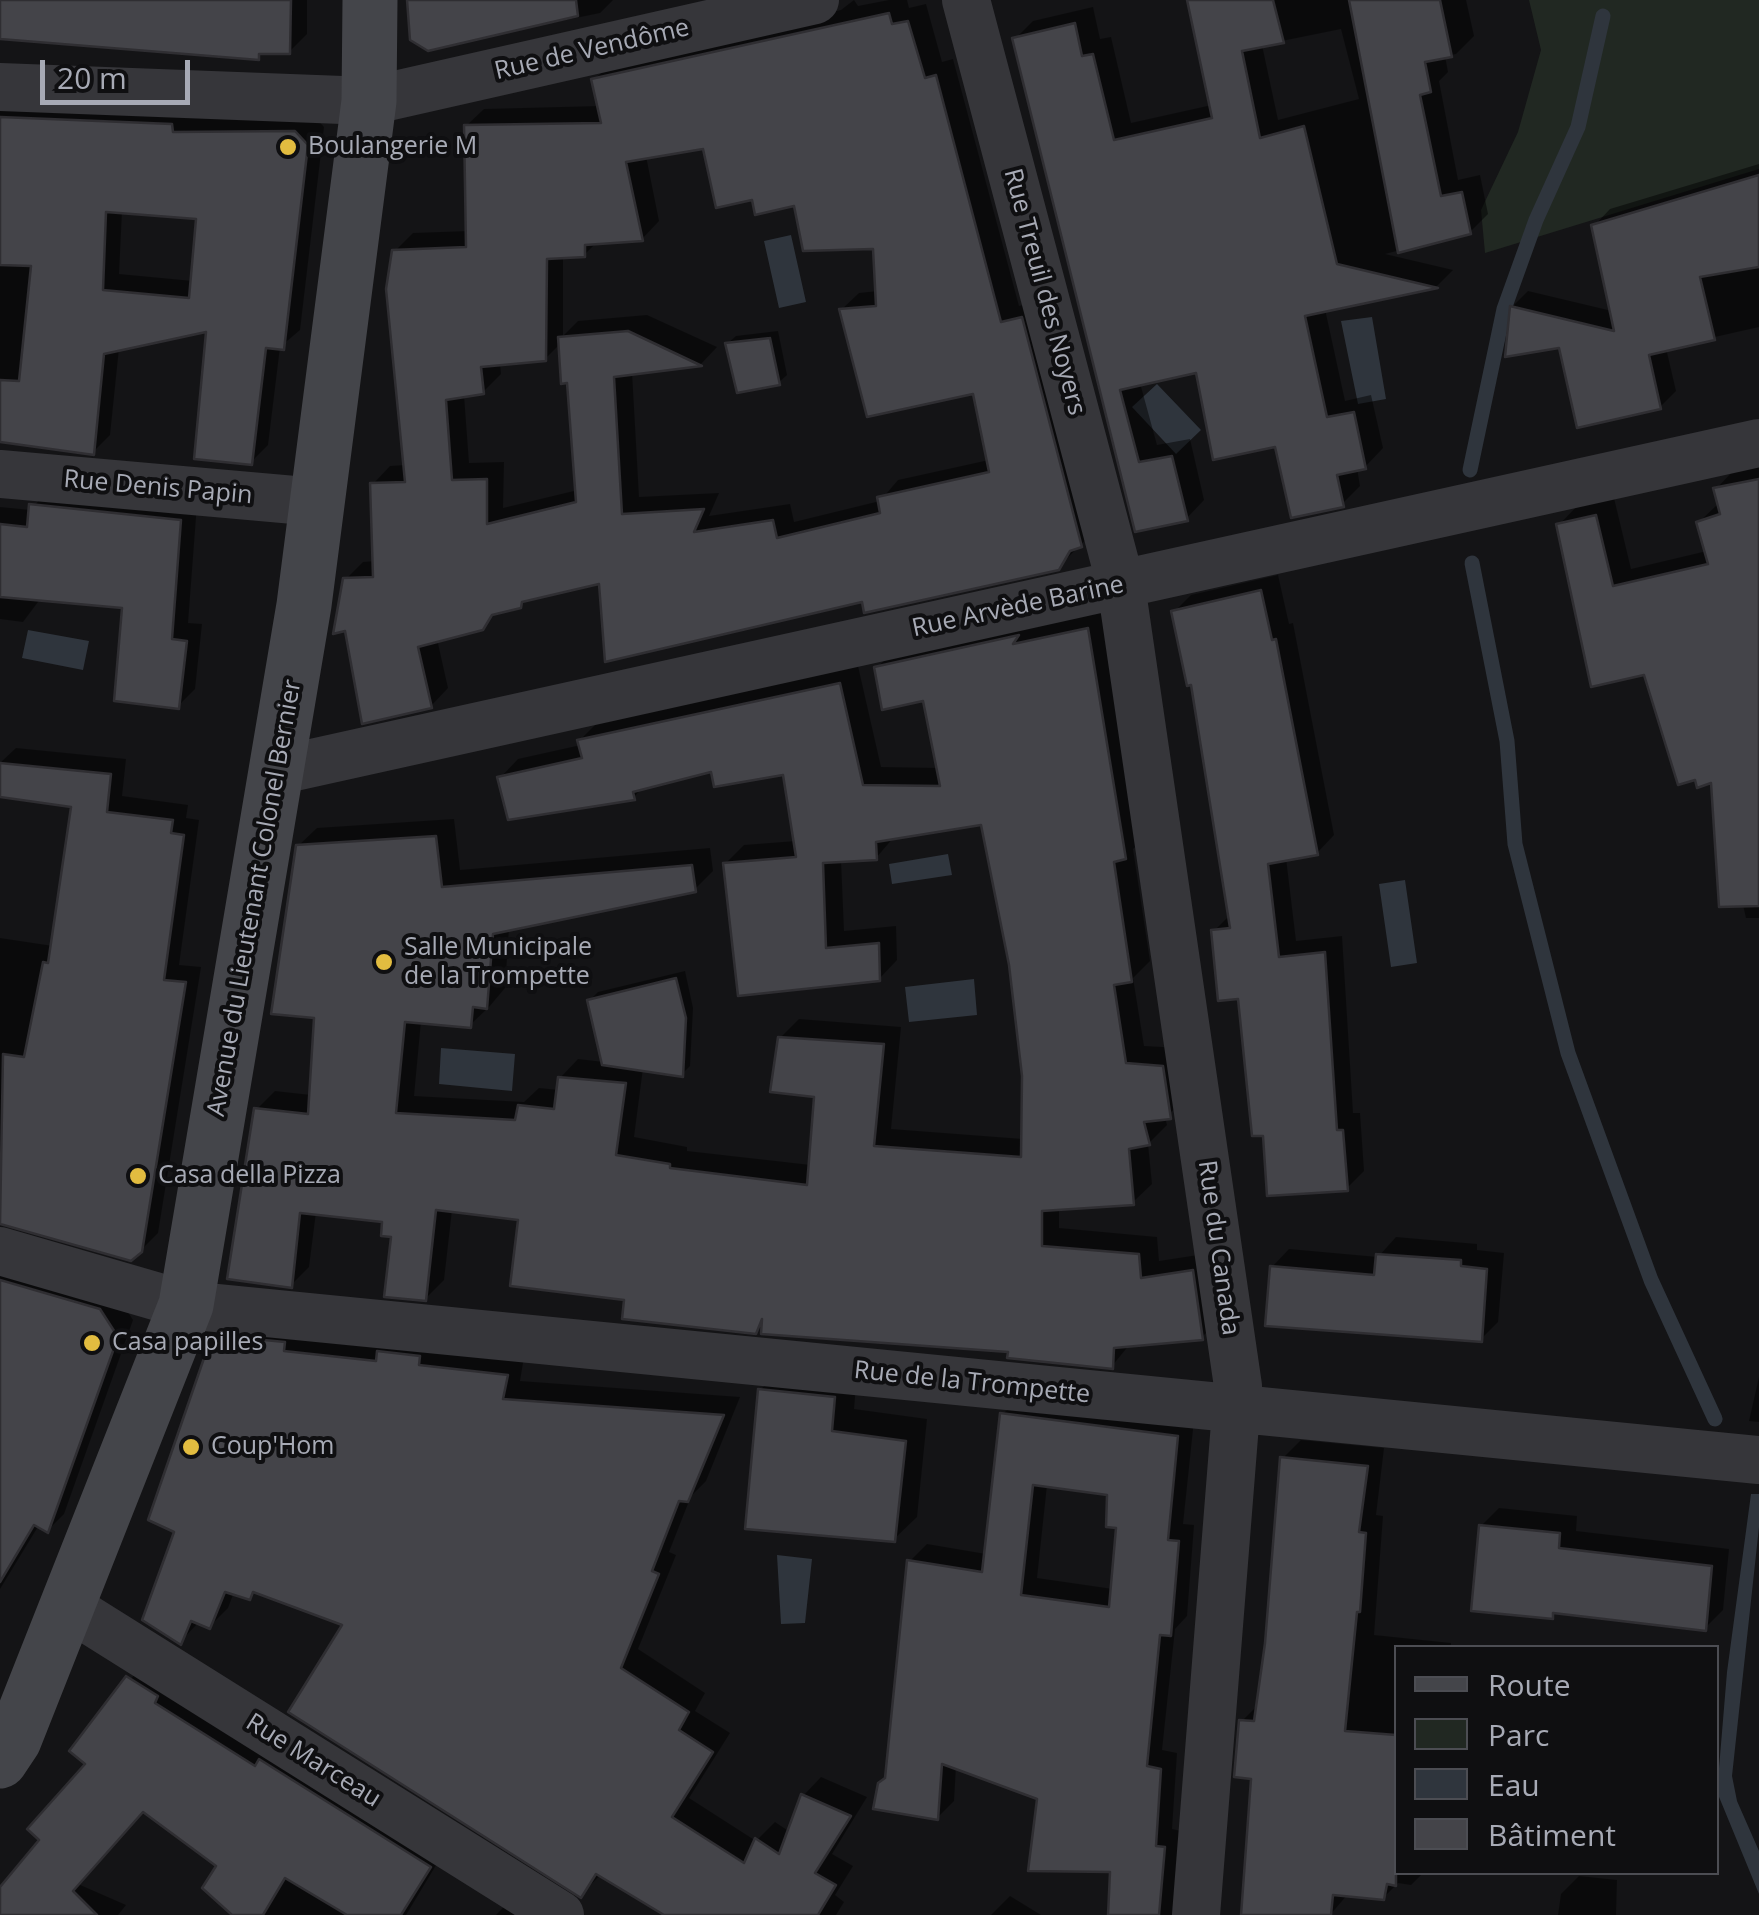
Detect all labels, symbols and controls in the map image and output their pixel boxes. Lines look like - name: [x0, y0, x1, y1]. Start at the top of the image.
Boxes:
- street label: Rue de Vendôme: [492, 13, 692, 87]
- scale bar: [45, 40, 195, 102]
- text: 20 m: [57, 57, 127, 98]
- place label: Boulangerie M: [308, 132, 477, 162]
- marker: Boulangerie M: [277, 136, 299, 158]
- street label: Rue Treuil des Noyers: [997, 165, 1091, 419]
- street label: Rue Denis Papin: [62, 465, 254, 511]
- street label: Rue Arvède Barine: [909, 570, 1127, 644]
- street label: Avenue du Lieutenant Colonel Bernier: [202, 677, 308, 1119]
- place label: Salle Municipale de la Trompette: [404, 933, 592, 992]
- marker: Salle Municipale de la Trompette: [373, 951, 395, 973]
- street label: Rue du Canada: [1191, 1159, 1245, 1337]
- place label: Casa della Pizza: [158, 1161, 341, 1191]
- marker: Casa della Pizza: [127, 1165, 149, 1187]
- place label: Casa papilles: [112, 1328, 263, 1358]
- marker: Casa papilles: [81, 1332, 103, 1354]
- street label: Rue de la Trompette: [852, 1356, 1092, 1410]
- place label: Coup'Hom: [211, 1432, 335, 1462]
- marker: Coup'Hom: [180, 1436, 202, 1458]
- legend: [1394, 1645, 1719, 1875]
- text: Route: [1488, 1664, 1571, 1705]
- street label: Rue Marceau: [240, 1708, 386, 1814]
- text: Parc: [1488, 1714, 1549, 1755]
- text: Eau: [1488, 1764, 1540, 1805]
- text: Bâtiment: [1488, 1814, 1616, 1855]

